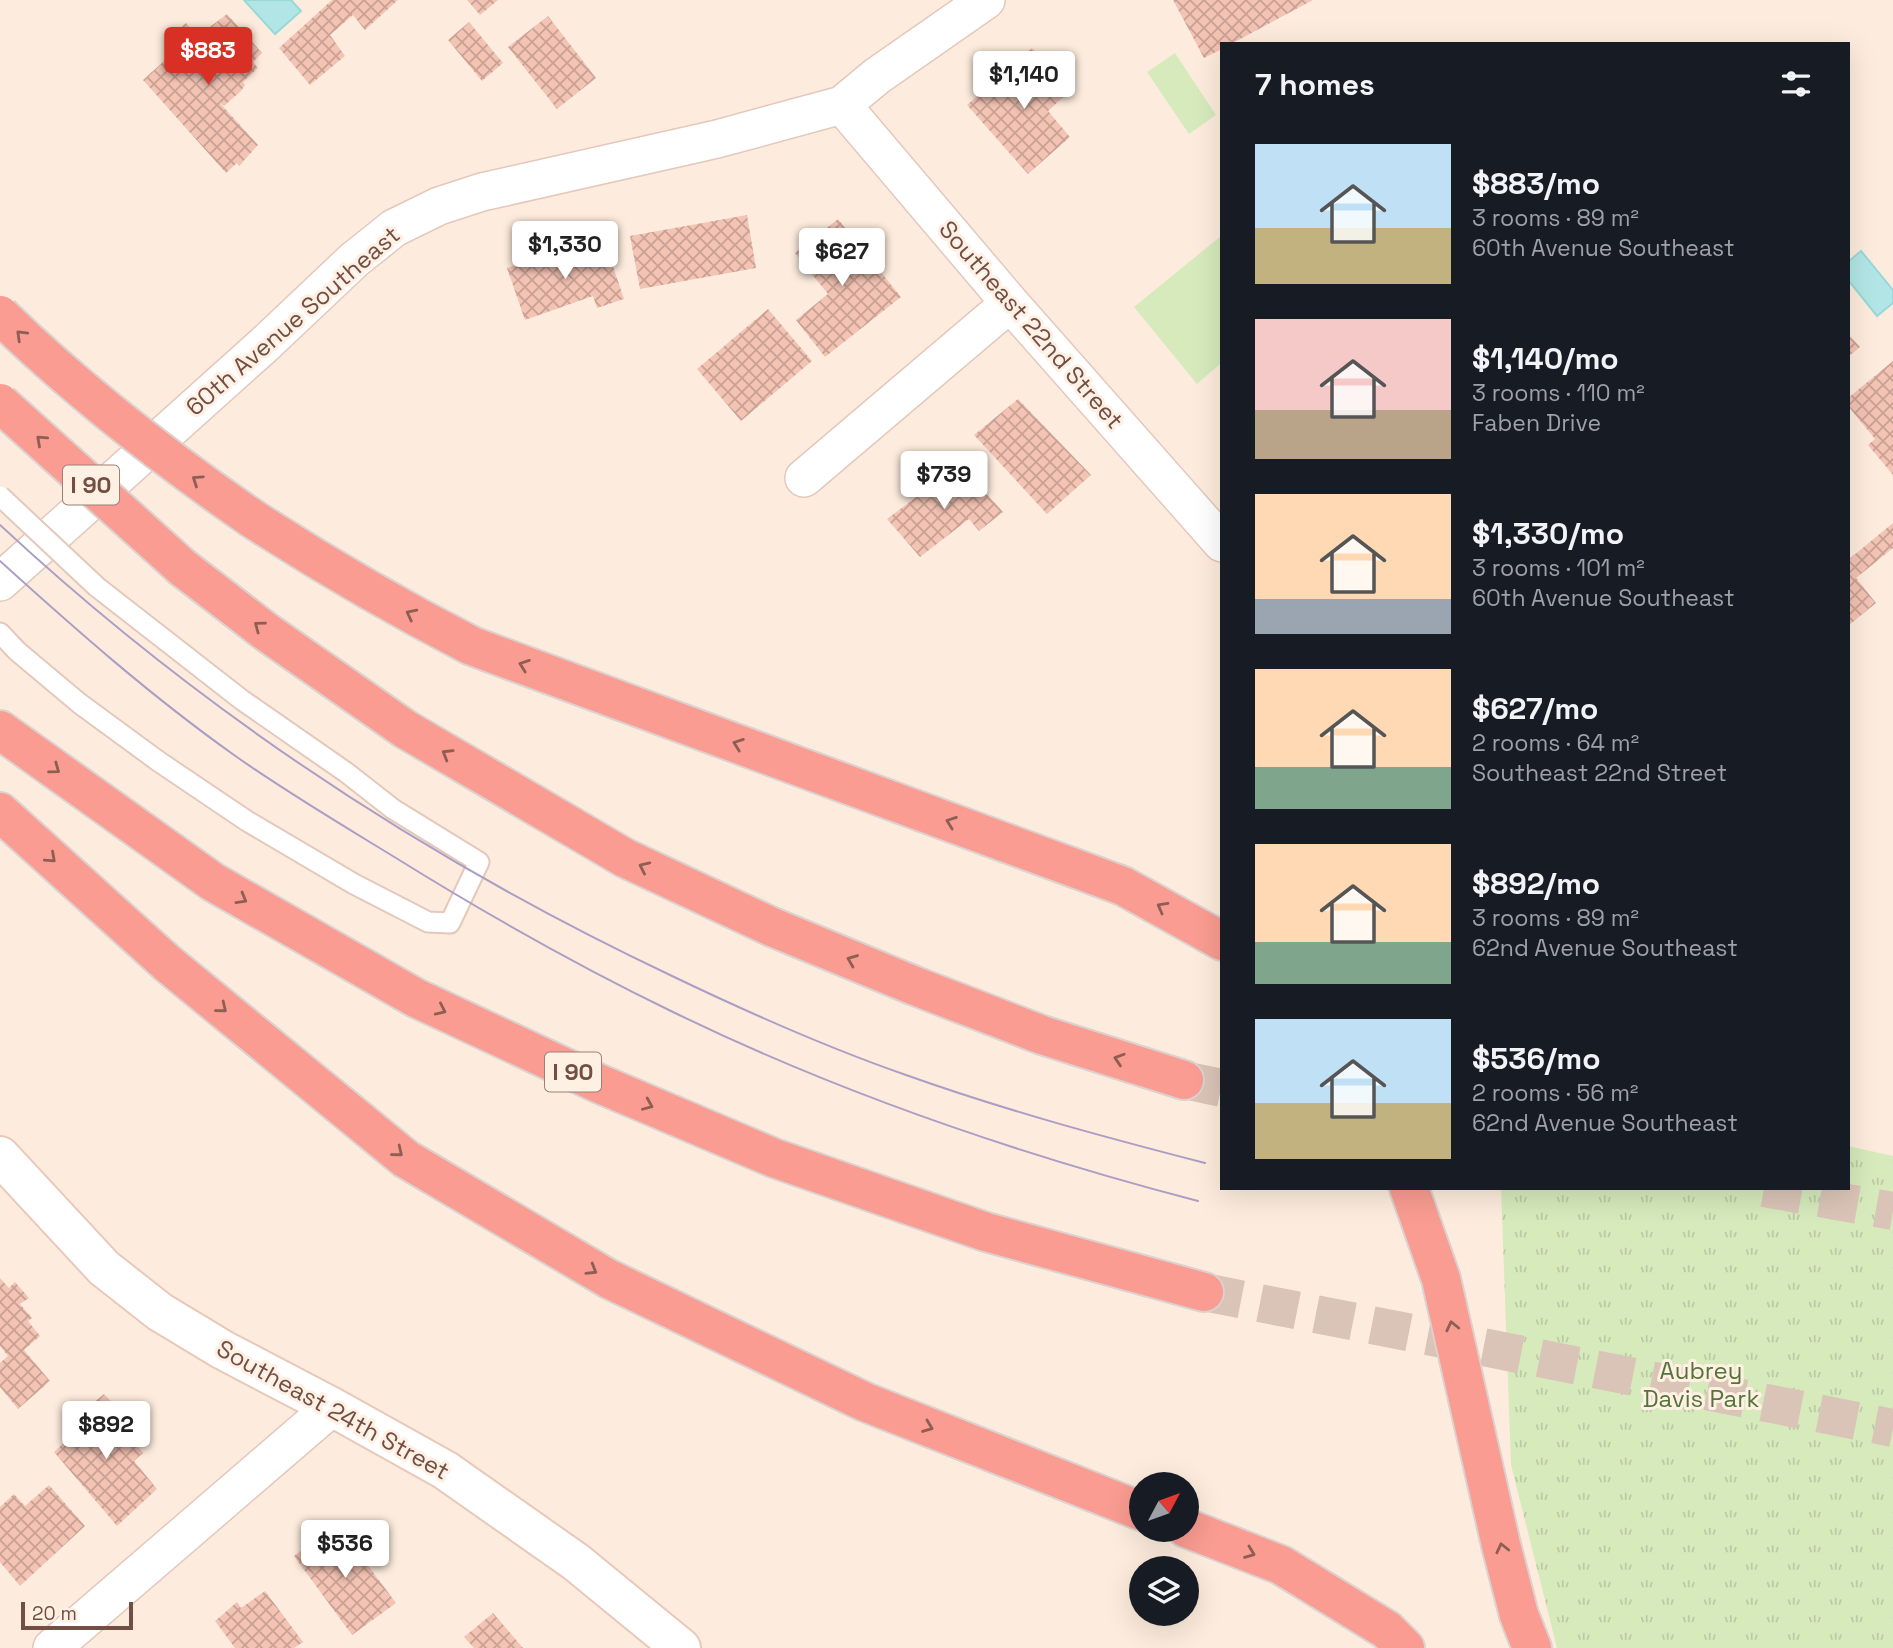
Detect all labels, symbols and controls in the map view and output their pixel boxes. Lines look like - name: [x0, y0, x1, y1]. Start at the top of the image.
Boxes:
- pin: $883: [167, 28, 249, 87]
- text: $883: [180, 35, 236, 65]
- pin: $1,140: [967, 52, 1081, 111]
- text: $1,140: [989, 59, 1059, 89]
- text: 7 homes: [1255, 65, 1375, 104]
- icon: filters: [1777, 65, 1815, 103]
- text: $883/mo: [1472, 164, 1600, 203]
- icon: home: [1311, 172, 1395, 256]
- text: 3 rooms · 89 m²: [1472, 203, 1639, 233]
- street label: Southeast 22nd Street: [932, 214, 1130, 435]
- street label: 60th Avenue Southeast: [179, 219, 406, 422]
- pin: $1,330: [508, 222, 622, 281]
- text: $1,330: [528, 229, 602, 259]
- pin: $627: [801, 229, 883, 288]
- text: 60th Avenue Southeast: [1472, 233, 1734, 263]
- text: $627: [815, 236, 869, 266]
- one-way arrow: [16, 331, 29, 344]
- text: $1,140/mo: [1472, 339, 1619, 378]
- icon: home: [1311, 347, 1395, 431]
- text: 3 rooms · 110 m²: [1472, 378, 1645, 408]
- text: Faben Drive: [1472, 408, 1601, 438]
- one-way arrow: [36, 436, 49, 448]
- pin: $739: [903, 452, 985, 511]
- text: $739: [917, 459, 971, 489]
- road number: I 90: [63, 466, 119, 505]
- one-way arrow: [191, 475, 204, 488]
- text: $1,330/mo: [1472, 514, 1624, 553]
- icon: home: [1311, 522, 1395, 606]
- text: 3 rooms · 101 m²: [1472, 553, 1645, 583]
- text: 60th Avenue Southeast: [1472, 583, 1734, 613]
- one-way arrow: [406, 609, 418, 623]
- one-way arrow: [254, 622, 267, 635]
- one-way arrow: [519, 659, 531, 673]
- text: $627/mo: [1472, 689, 1598, 728]
- icon: home: [1311, 697, 1395, 781]
- text: 2 rooms · 64 m²: [1472, 728, 1639, 758]
- one-way arrow: [732, 738, 744, 752]
- one-way arrow: [441, 750, 454, 763]
- text: Southeast 22nd Street: [1472, 758, 1727, 788]
- one-way arrow: [47, 761, 60, 774]
- one-way arrow: [946, 816, 958, 830]
- one-way arrow: [43, 850, 56, 862]
- one-way arrow: [639, 862, 651, 876]
- text: $892/mo: [1472, 864, 1600, 903]
- icon: home: [1311, 872, 1395, 956]
- one-way arrow: [235, 891, 247, 904]
- one-way arrow: [1157, 902, 1169, 915]
- text: 3 rooms · 89 m²: [1472, 903, 1639, 933]
- text: 62nd Avenue Southeast: [1472, 933, 1738, 963]
- one-way arrow: [847, 954, 859, 968]
- one-way arrow: [213, 1000, 226, 1012]
- one-way arrow: [434, 1002, 446, 1016]
- text: $536/mo: [1472, 1039, 1601, 1078]
- icon: home: [1311, 1047, 1395, 1131]
- road number: I 90: [545, 1052, 601, 1092]
- one-way arrow: [1114, 1053, 1126, 1068]
- text: 2 rooms · 56 m²: [1472, 1078, 1638, 1108]
- one-way arrow: [640, 1097, 653, 1111]
- text: 62nd Avenue Southeast: [1472, 1108, 1738, 1138]
- one-way arrow: [389, 1144, 402, 1156]
- one-way arrow: [585, 1261, 598, 1274]
- one-way arrow: [1446, 1320, 1461, 1332]
- street label: Southeast 24th Street: [211, 1333, 455, 1487]
- park label: Aubrey Davis Park: [1643, 1355, 1759, 1414]
- pin: $892: [65, 1402, 147, 1461]
- text: $892: [78, 1409, 134, 1439]
- one-way arrow: [922, 1419, 934, 1433]
- north arrow: [1129, 1472, 1199, 1542]
- map controls: [1129, 1472, 1199, 1626]
- pin: $536: [304, 1520, 386, 1580]
- text: $536: [317, 1528, 373, 1558]
- one-way arrow: [1496, 1542, 1510, 1554]
- one-way arrow: [1243, 1545, 1255, 1559]
- button: layers: [1129, 1556, 1199, 1626]
- scale bar: [21, 1599, 133, 1631]
- text: 20 m: [32, 1601, 77, 1626]

